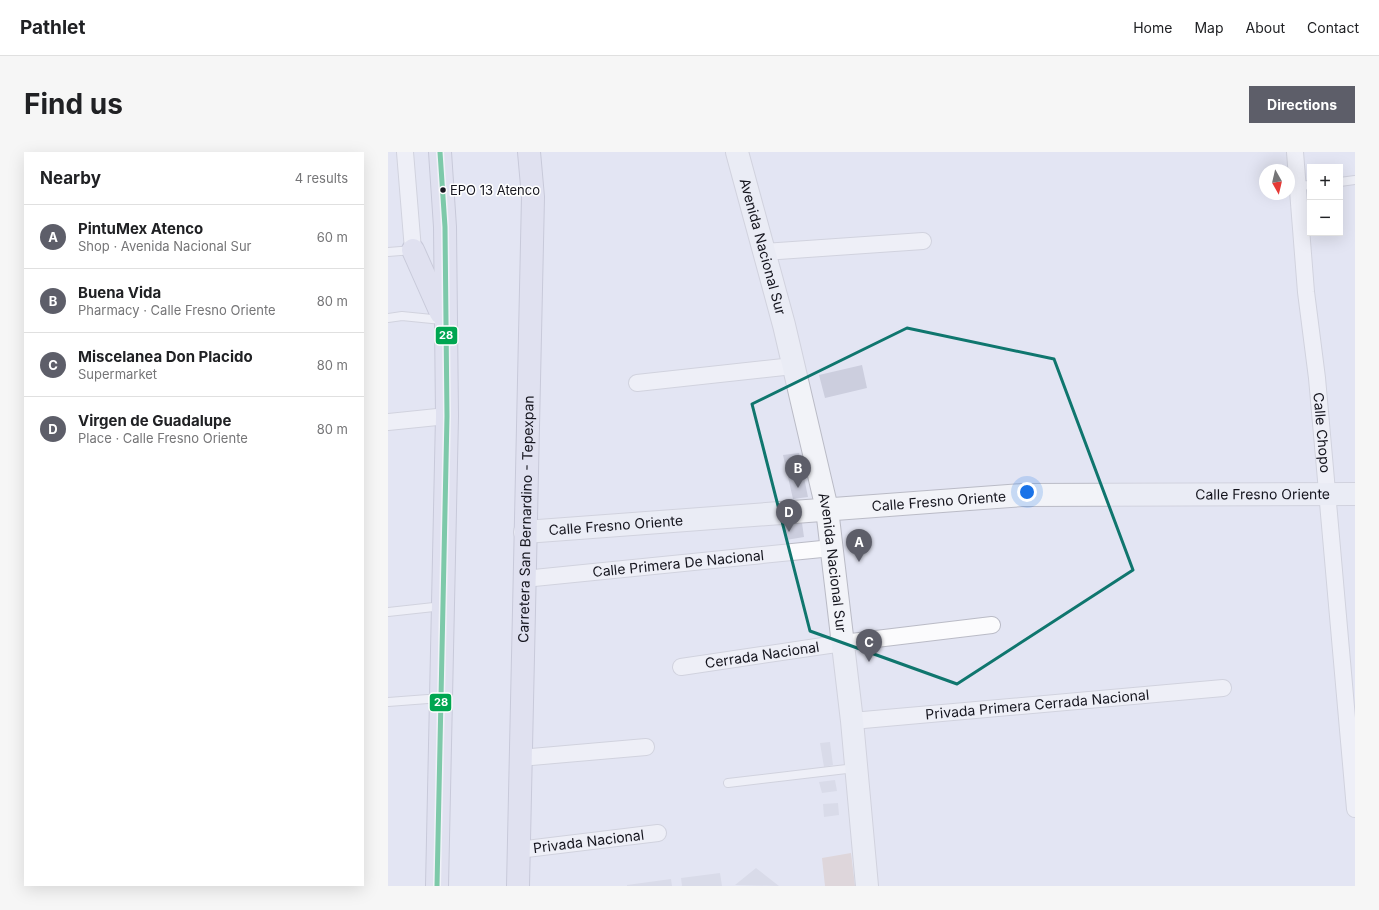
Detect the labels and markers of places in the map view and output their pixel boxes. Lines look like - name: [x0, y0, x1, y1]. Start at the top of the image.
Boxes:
- place label: EPO 13 Atenco: [450, 182, 540, 198]
- marker: EPO 13 Atenco: [438, 185, 448, 195]
- pin: B: [785, 455, 811, 488]
- pin: D: [776, 499, 802, 532]
- pin: A: [846, 529, 872, 562]
- pin: C: [856, 629, 882, 662]

